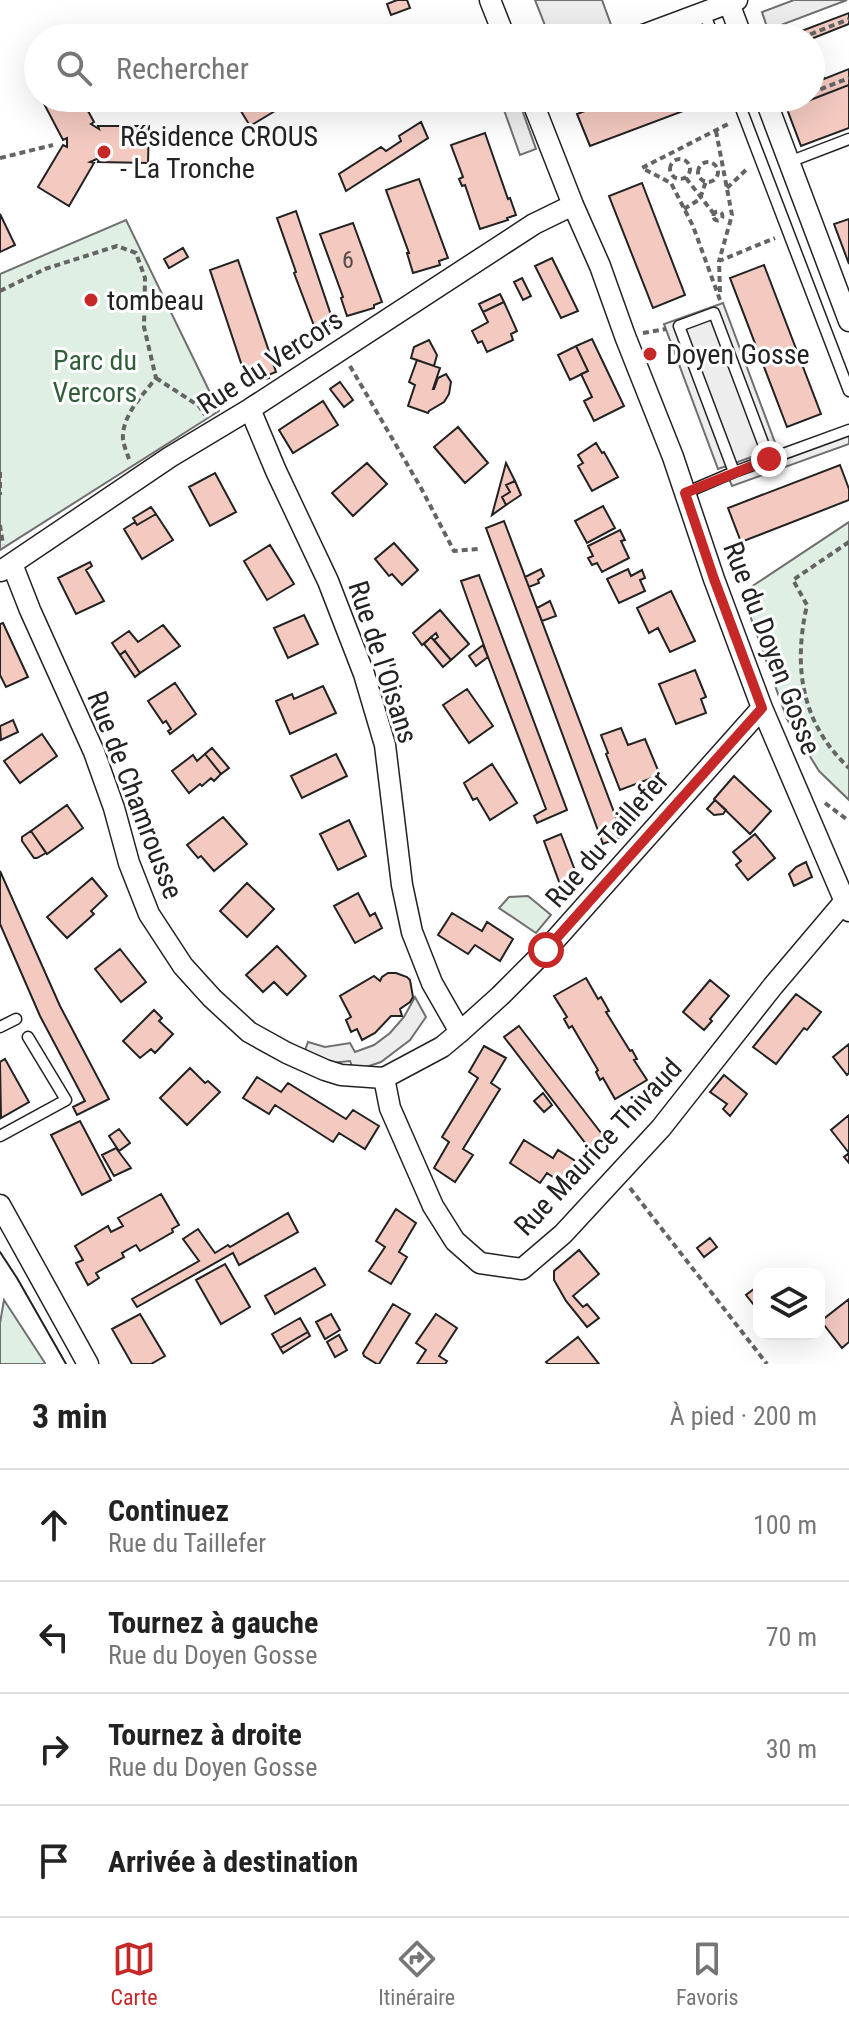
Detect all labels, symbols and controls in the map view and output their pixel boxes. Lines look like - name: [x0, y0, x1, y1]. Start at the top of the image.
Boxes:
- search box: [24, 24, 825, 112]
- icon: search: [52, 46, 96, 90]
- text: Rechercher: [116, 51, 249, 86]
- place label: Résidence CROUS - La Tronche: [120, 120, 318, 185]
- marker: Résidence CROUS - La Tronche: [95, 143, 113, 161]
- house number: 6: [342, 246, 354, 274]
- place label: tombeau: [107, 284, 204, 317]
- marker: tombeau: [82, 291, 100, 309]
- street label: Rue du Vercors: [191, 303, 349, 421]
- place label: Doyen Gosse: [666, 338, 810, 371]
- park label: Parc du Vercors: [53, 344, 137, 409]
- marker: Doyen Gosse: [641, 345, 659, 363]
- route end: [751, 441, 787, 477]
- street label: Rue du Doyen Gosse: [716, 537, 828, 759]
- street label: Rue de l'Oisans: [341, 577, 425, 747]
- street label: Rue de Chamrousse: [80, 686, 190, 904]
- street label: Rue du Taillefer: [539, 764, 675, 914]
- route start: [528, 932, 564, 968]
- street label: Rue Maurice Thivaud: [507, 1052, 689, 1242]
- map controls: [753, 1268, 825, 1340]
- button: layers: [753, 1268, 825, 1340]
- text: 3 min: [32, 1396, 108, 1436]
- text: À pied · 200 m: [670, 1401, 817, 1431]
- text: Continuez: [108, 1493, 229, 1528]
- icon: ahead: [32, 1503, 76, 1547]
- text: 100 m: [753, 1510, 817, 1540]
- text: Rue du Taillefer: [108, 1528, 266, 1558]
- text: Tournez à gauche: [108, 1605, 318, 1640]
- icon: left: [32, 1615, 76, 1659]
- text: 70 m: [766, 1622, 817, 1652]
- text: Rue du Doyen Gosse: [108, 1640, 317, 1670]
- text: Tournez à droite: [108, 1717, 302, 1752]
- icon: right: [32, 1727, 76, 1771]
- text: 30 m: [766, 1734, 817, 1764]
- text: Rue du Doyen Gosse: [108, 1752, 317, 1782]
- icon: arrive: [32, 1839, 76, 1883]
- text: Arrivée à destination: [108, 1844, 358, 1879]
- tab: Carte: [110, 1937, 158, 2010]
- tab: Itinéraire: [378, 1937, 455, 2010]
- tab: Favoris: [676, 1937, 739, 2010]

